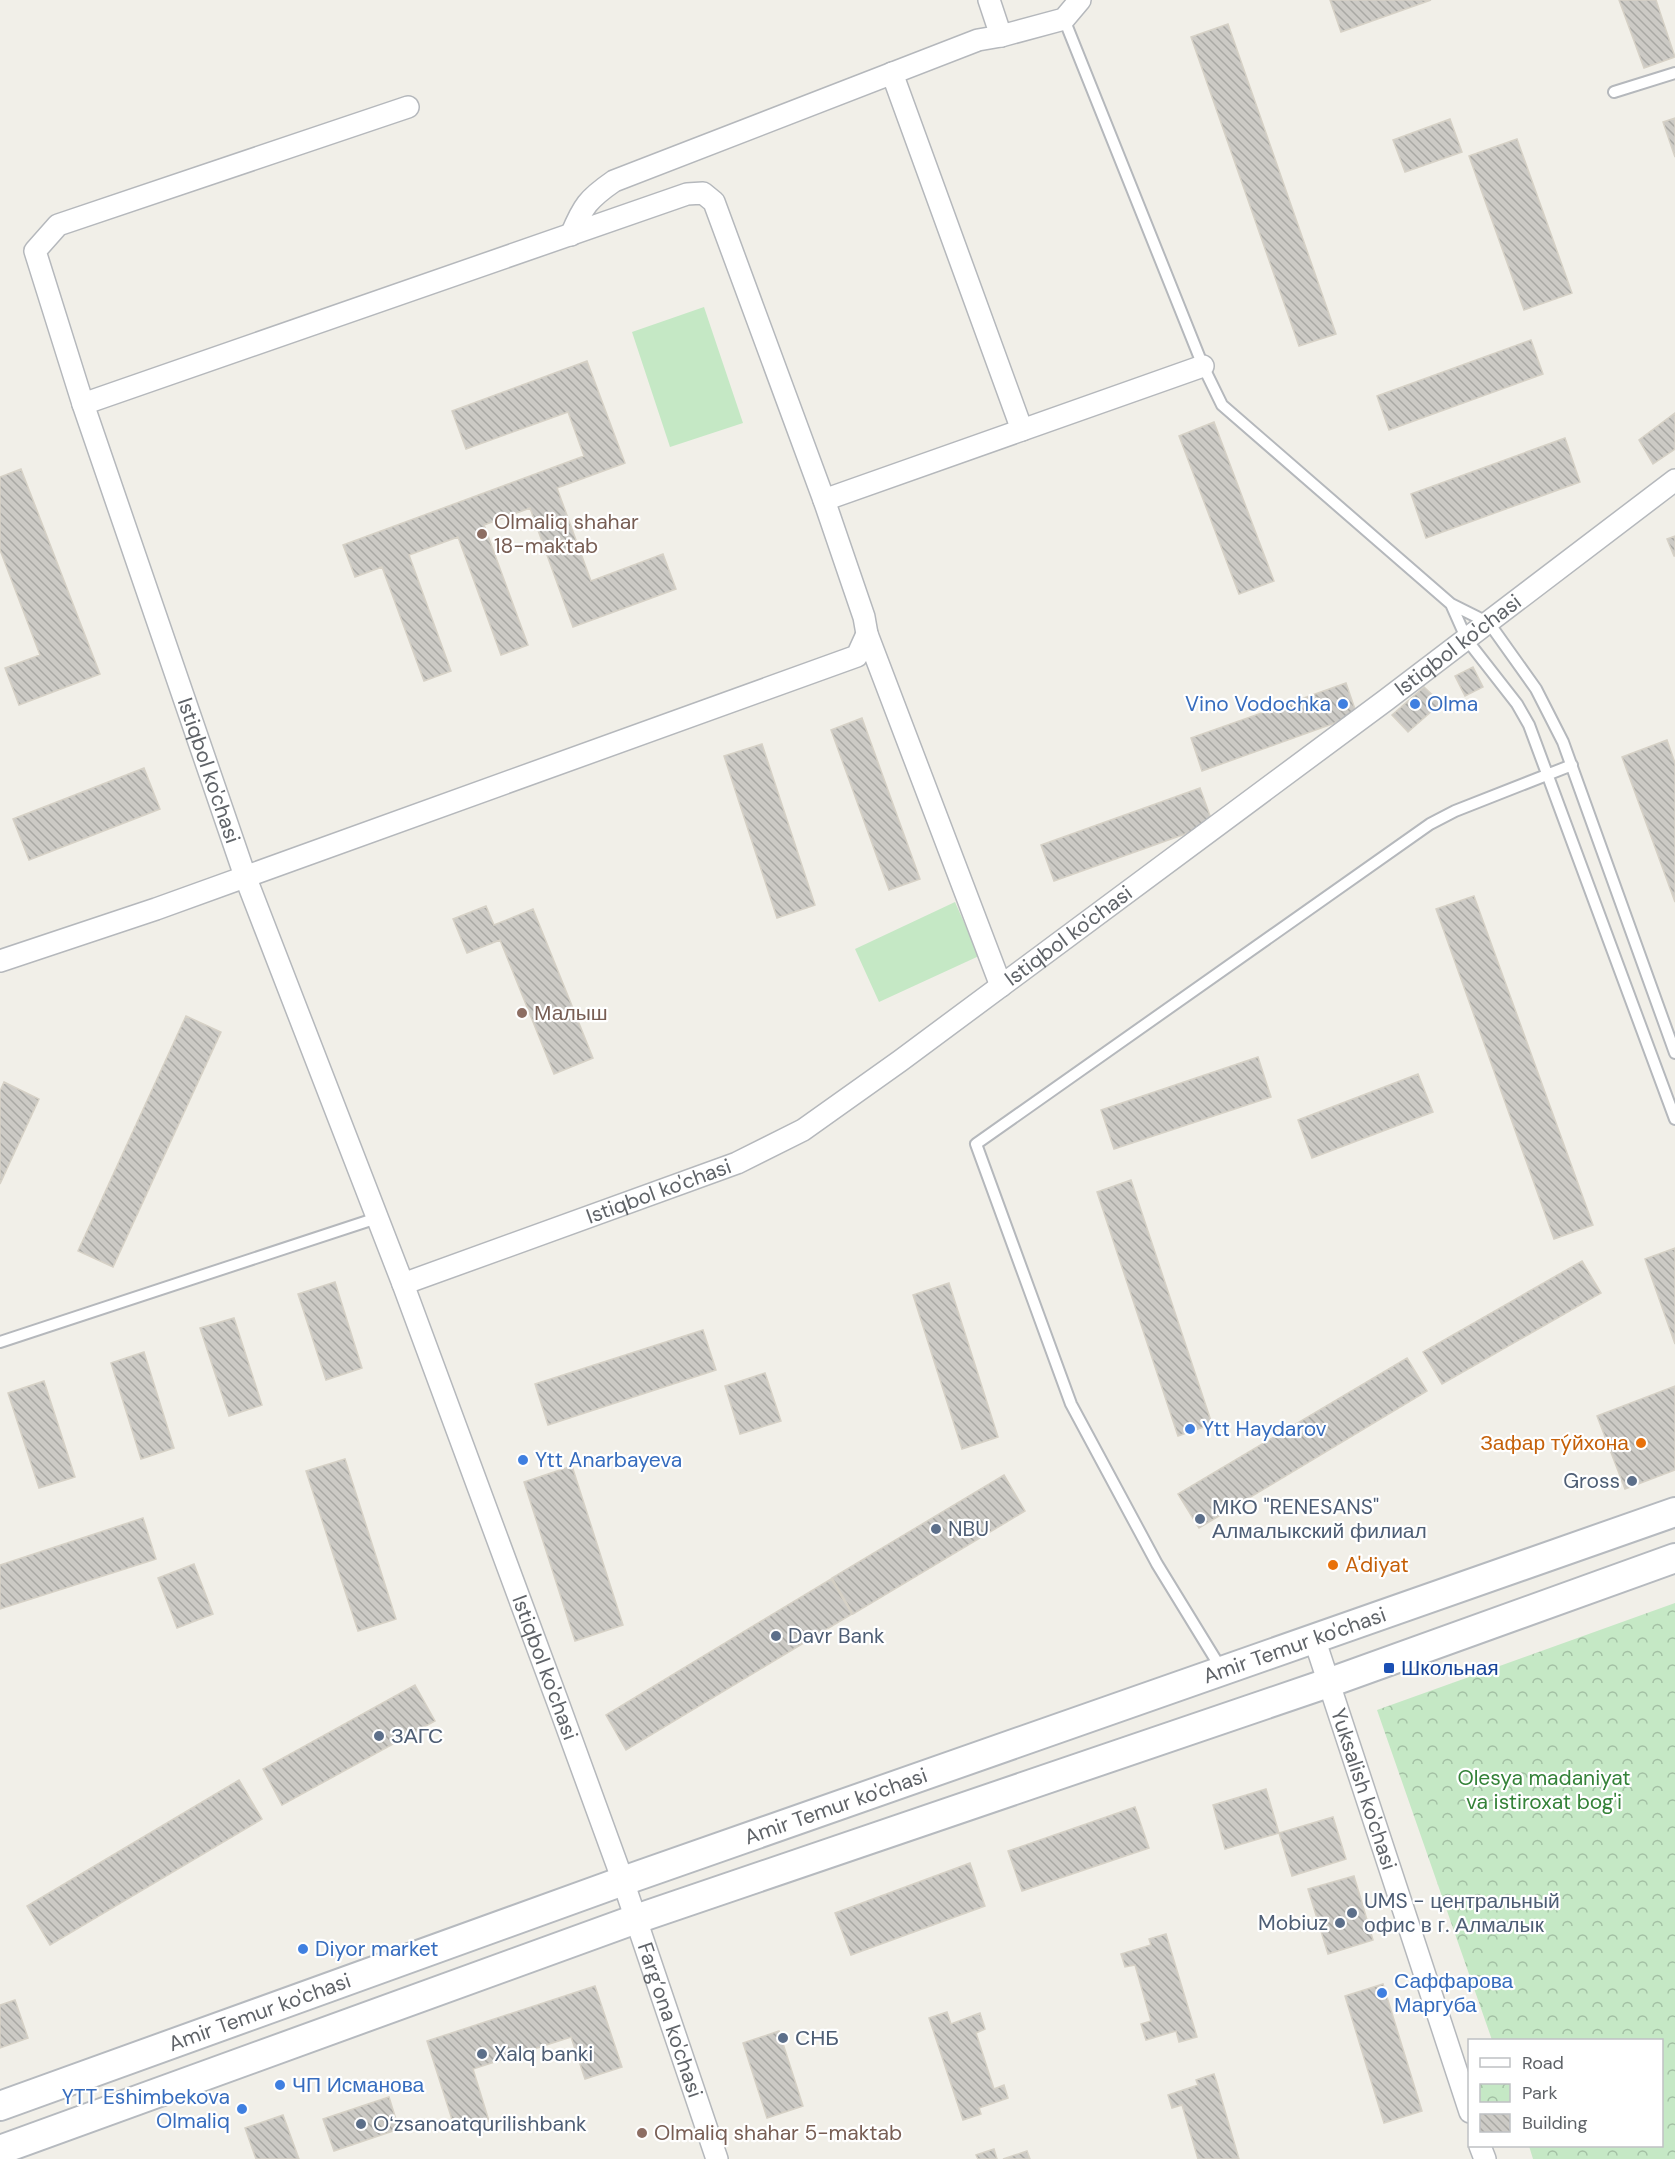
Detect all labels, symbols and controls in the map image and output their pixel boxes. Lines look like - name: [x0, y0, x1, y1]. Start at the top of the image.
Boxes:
- place label: Olmaliq shahar 18-maktab: [494, 508, 639, 560]
- marker: Olmaliq shahar 18-maktab: [475, 527, 489, 541]
- street label: Istiqbol ko'chasi: [1389, 588, 1527, 702]
- place label: Vino Vodochka: [1185, 690, 1331, 718]
- place label: Olma: [1427, 690, 1478, 718]
- street label: Istiqbol ko'chasi: [171, 694, 247, 847]
- marker: Vino Vodochka: [1336, 697, 1350, 711]
- marker: Olma: [1408, 697, 1422, 711]
- street label: Istiqbol ko'chasi: [999, 879, 1138, 992]
- place label: Малыш: [534, 999, 608, 1027]
- marker: Малыш: [515, 1006, 529, 1020]
- street label: Istiqbol ko'chasi: [582, 1152, 735, 1230]
- place label: Ytt Haydarov: [1202, 1415, 1327, 1443]
- marker: Ytt Haydarov: [1183, 1422, 1197, 1436]
- place label: Зафар тýйхона: [1480, 1429, 1629, 1457]
- marker: Зафар тýйхона: [1634, 1436, 1648, 1450]
- place label: Ytt Anarbayeva: [535, 1446, 682, 1474]
- marker: Ytt Anarbayeva: [516, 1453, 530, 1467]
- place label: Gross: [1563, 1467, 1620, 1495]
- marker: Gross: [1625, 1474, 1639, 1488]
- place label: МКО "RENESANS" Алмалыкский филиал: [1212, 1493, 1427, 1545]
- marker: МКО "RENESANS" Алмалыкский филиал: [1193, 1512, 1207, 1526]
- place label: NBU: [948, 1515, 989, 1543]
- marker: NBU: [929, 1522, 943, 1536]
- place label: A'diyat: [1345, 1551, 1409, 1579]
- marker: A'diyat: [1326, 1558, 1340, 1572]
- street label: Istiqbol ko'chasi: [505, 1591, 584, 1744]
- street label: Amir Temur ko'chasi: [1199, 1600, 1390, 1690]
- place label: Davr Bank: [788, 1622, 885, 1650]
- marker: Davr Bank: [769, 1629, 783, 1643]
- place label: Школьная: [1401, 1654, 1499, 1682]
- marker: Школьная: [1382, 1661, 1396, 1675]
- street label: Yuksalish ko'chasi: [1324, 1705, 1403, 1873]
- place label: ЗАГС: [391, 1722, 443, 1750]
- marker: ЗАГС: [372, 1729, 386, 1743]
- street label: Amir Temur ko'chasi: [741, 1761, 931, 1851]
- park label: Olesya madaniyat va istiroxat bog'i: [1457, 1764, 1631, 1816]
- place label: UMS - центральный офис в г. Алмалык: [1364, 1887, 1560, 1939]
- marker: UMS - центральный офис в г. Алмалык: [1345, 1906, 1359, 1920]
- place label: Mobiuz: [1258, 1909, 1328, 1937]
- marker: Mobiuz: [1333, 1916, 1347, 1930]
- place label: Diyor market: [315, 1935, 439, 1963]
- street label: Farg‘ona ko'chasi: [631, 1939, 709, 2101]
- marker: Diyor market: [296, 1942, 310, 1956]
- street label: Amir Temur ko'chasi: [165, 1966, 355, 2058]
- place label: Саффарова Маргуба: [1394, 1967, 1514, 2019]
- marker: Саффарова Маргуба: [1375, 1986, 1389, 2000]
- place label: СНБ: [795, 2024, 839, 2052]
- marker: СНБ: [776, 2031, 790, 2045]
- legend: [1468, 2039, 1663, 2147]
- place label: Xalq banki: [494, 2040, 593, 2068]
- marker: Xalq banki: [475, 2047, 489, 2061]
- text: Road: [1522, 2051, 1564, 2075]
- place label: ЧП Исманова: [292, 2071, 425, 2099]
- marker: ЧП Исманова: [273, 2078, 287, 2092]
- text: Park: [1522, 2081, 1558, 2105]
- place label: YTT Eshimbekova Olmaliq: [62, 2083, 230, 2135]
- marker: YTT Eshimbekova Olmaliq: [235, 2102, 249, 2116]
- place label: Oʻzsanoatqurilishbank: [373, 2110, 587, 2138]
- text: Building: [1522, 2111, 1587, 2135]
- marker: Oʻzsanoatqurilishbank: [354, 2117, 368, 2131]
- place label: Olmaliq shahar 5-maktab: [654, 2119, 902, 2147]
- marker: Olmaliq shahar 5-maktab: [635, 2126, 649, 2140]

